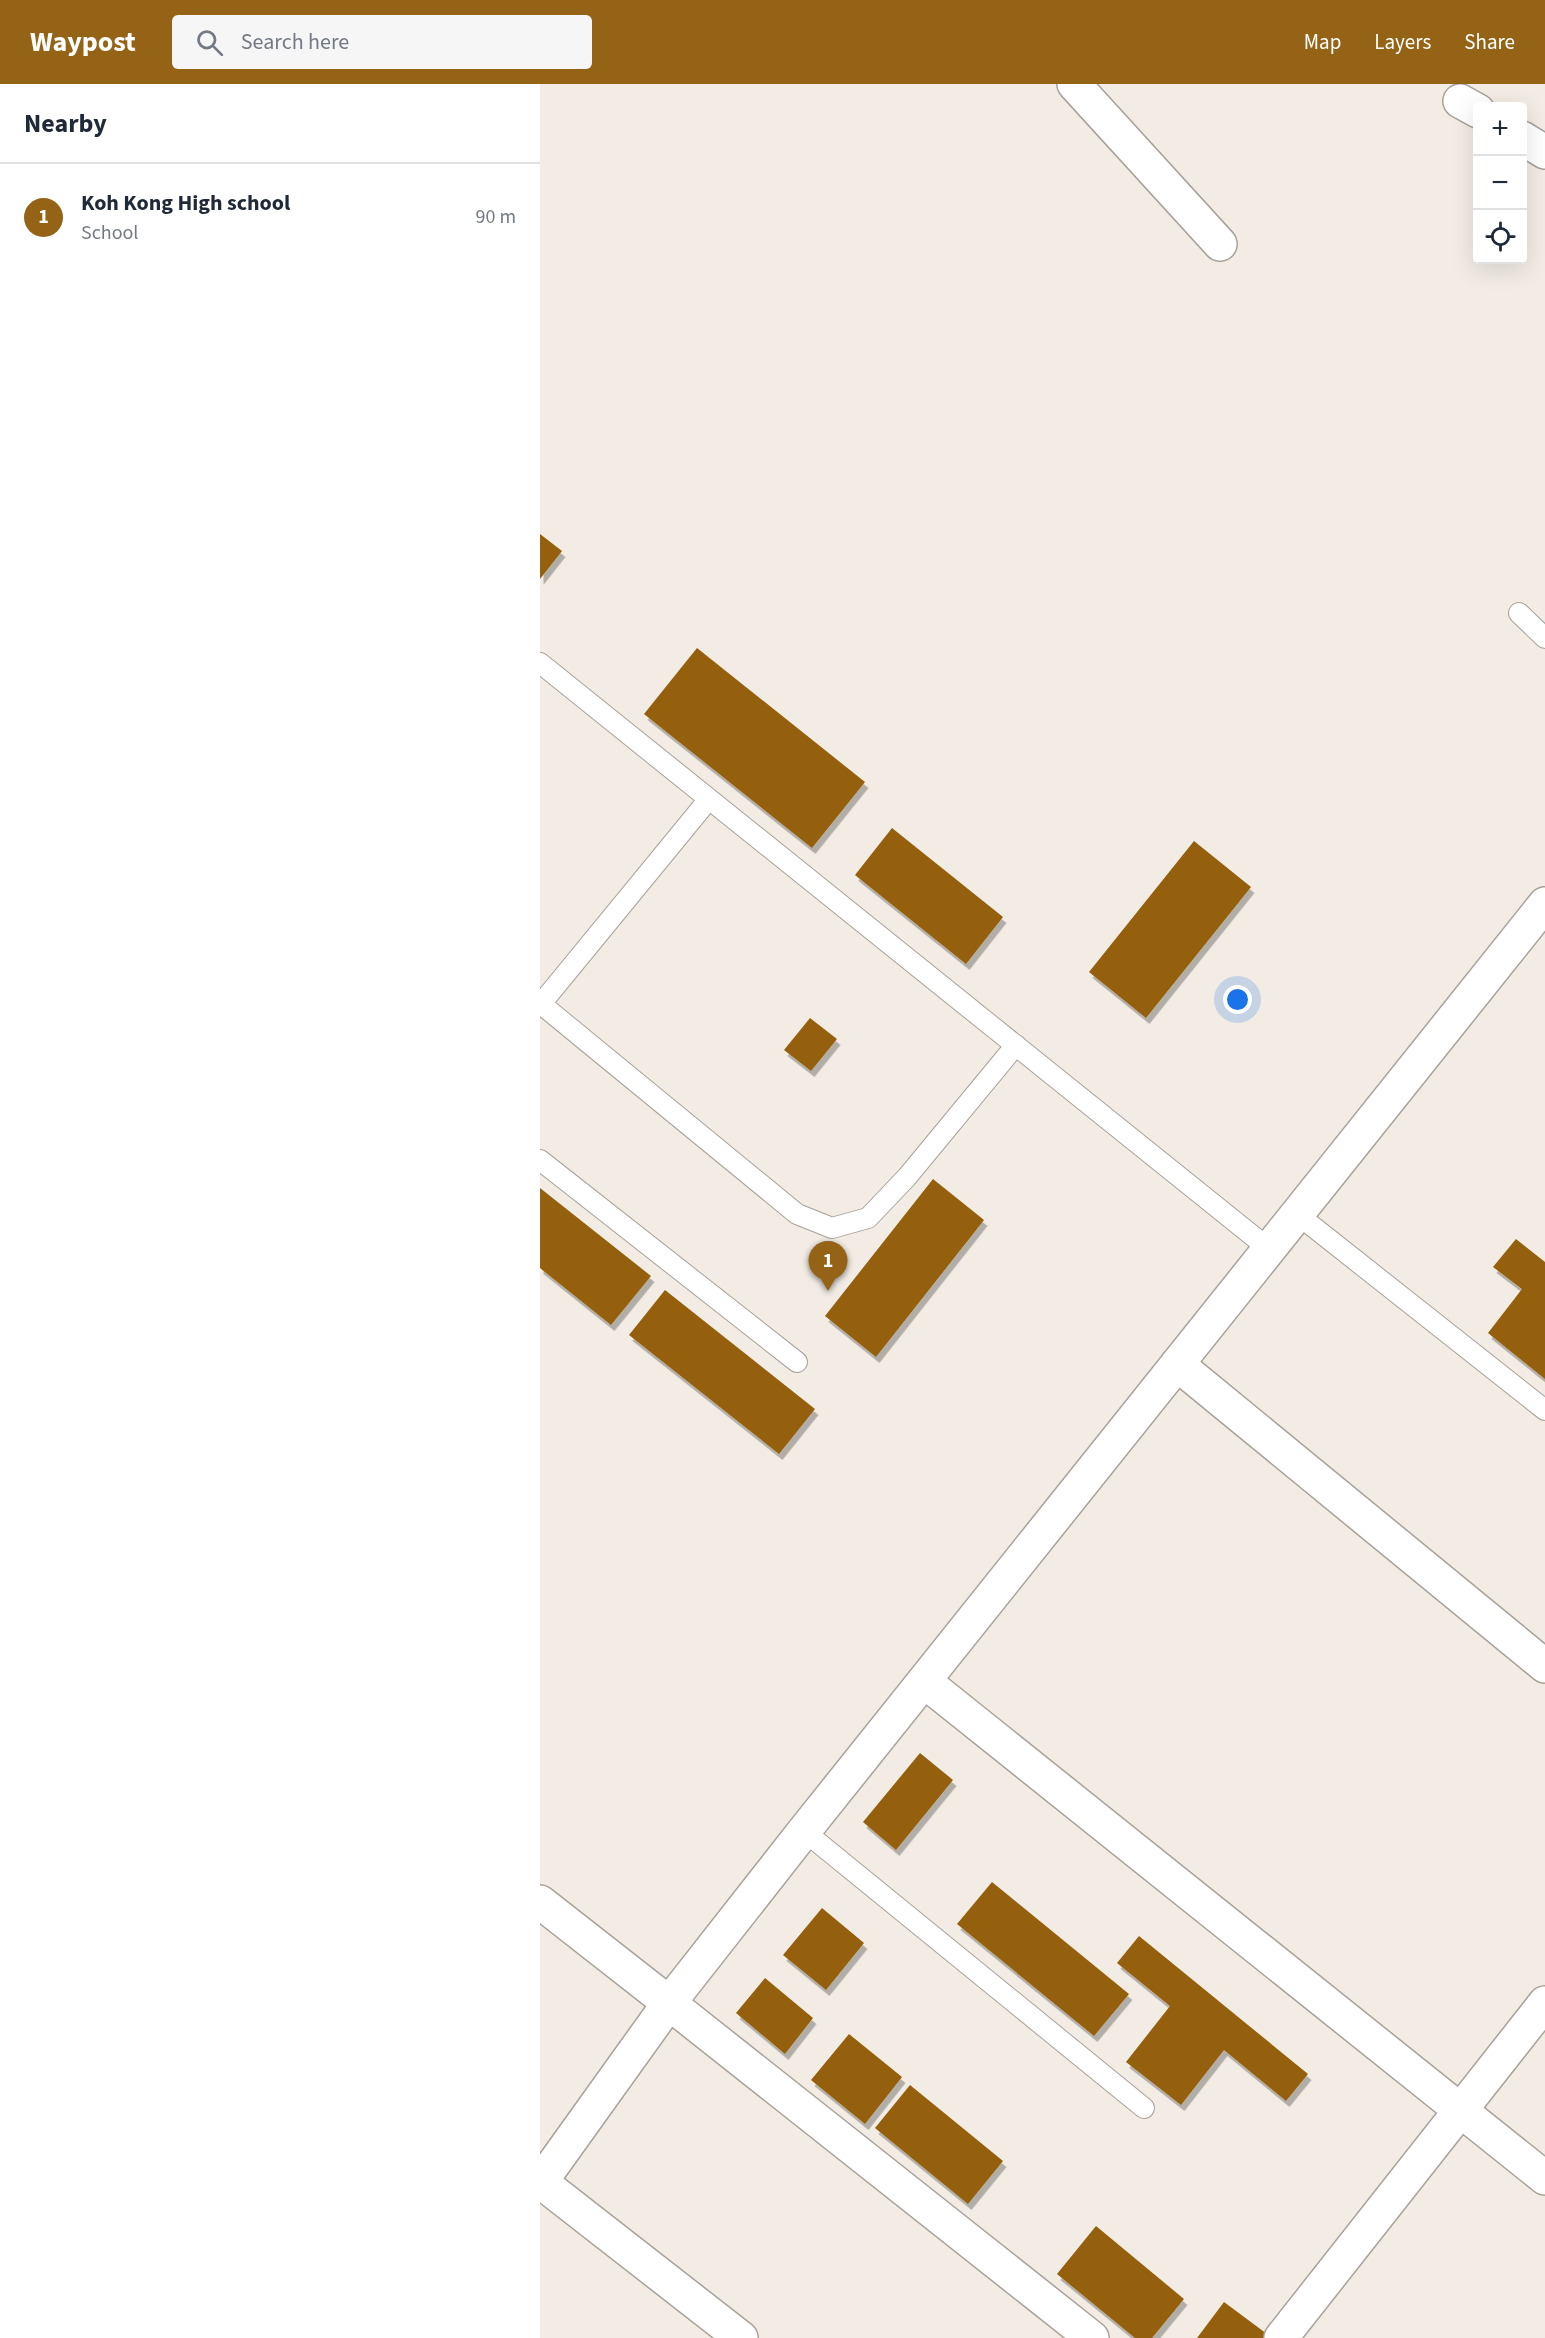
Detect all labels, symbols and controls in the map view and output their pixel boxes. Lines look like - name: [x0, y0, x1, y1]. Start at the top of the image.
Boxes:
- search box: [172, 15, 592, 69]
- text: Waypost: [30, 22, 136, 62]
- icon: search: [193, 26, 226, 59]
- text: Search here: [241, 26, 349, 58]
- text: Map: [1304, 27, 1341, 57]
- text: Layers: [1374, 27, 1431, 57]
- text: Share: [1464, 27, 1515, 57]
- map controls: [1473, 102, 1527, 264]
- button: +: [1473, 102, 1527, 156]
- text: Nearby: [24, 105, 107, 142]
- button: −: [1473, 156, 1527, 210]
- text: Koh Kong High school: [81, 187, 290, 219]
- text: 1: [38, 203, 49, 231]
- text: 90 m: [476, 203, 516, 231]
- button: locate: [1473, 210, 1527, 264]
- text: School: [81, 219, 138, 247]
- your location: [1223, 985, 1252, 1014]
- pin: 1: [808, 1242, 848, 1291]

